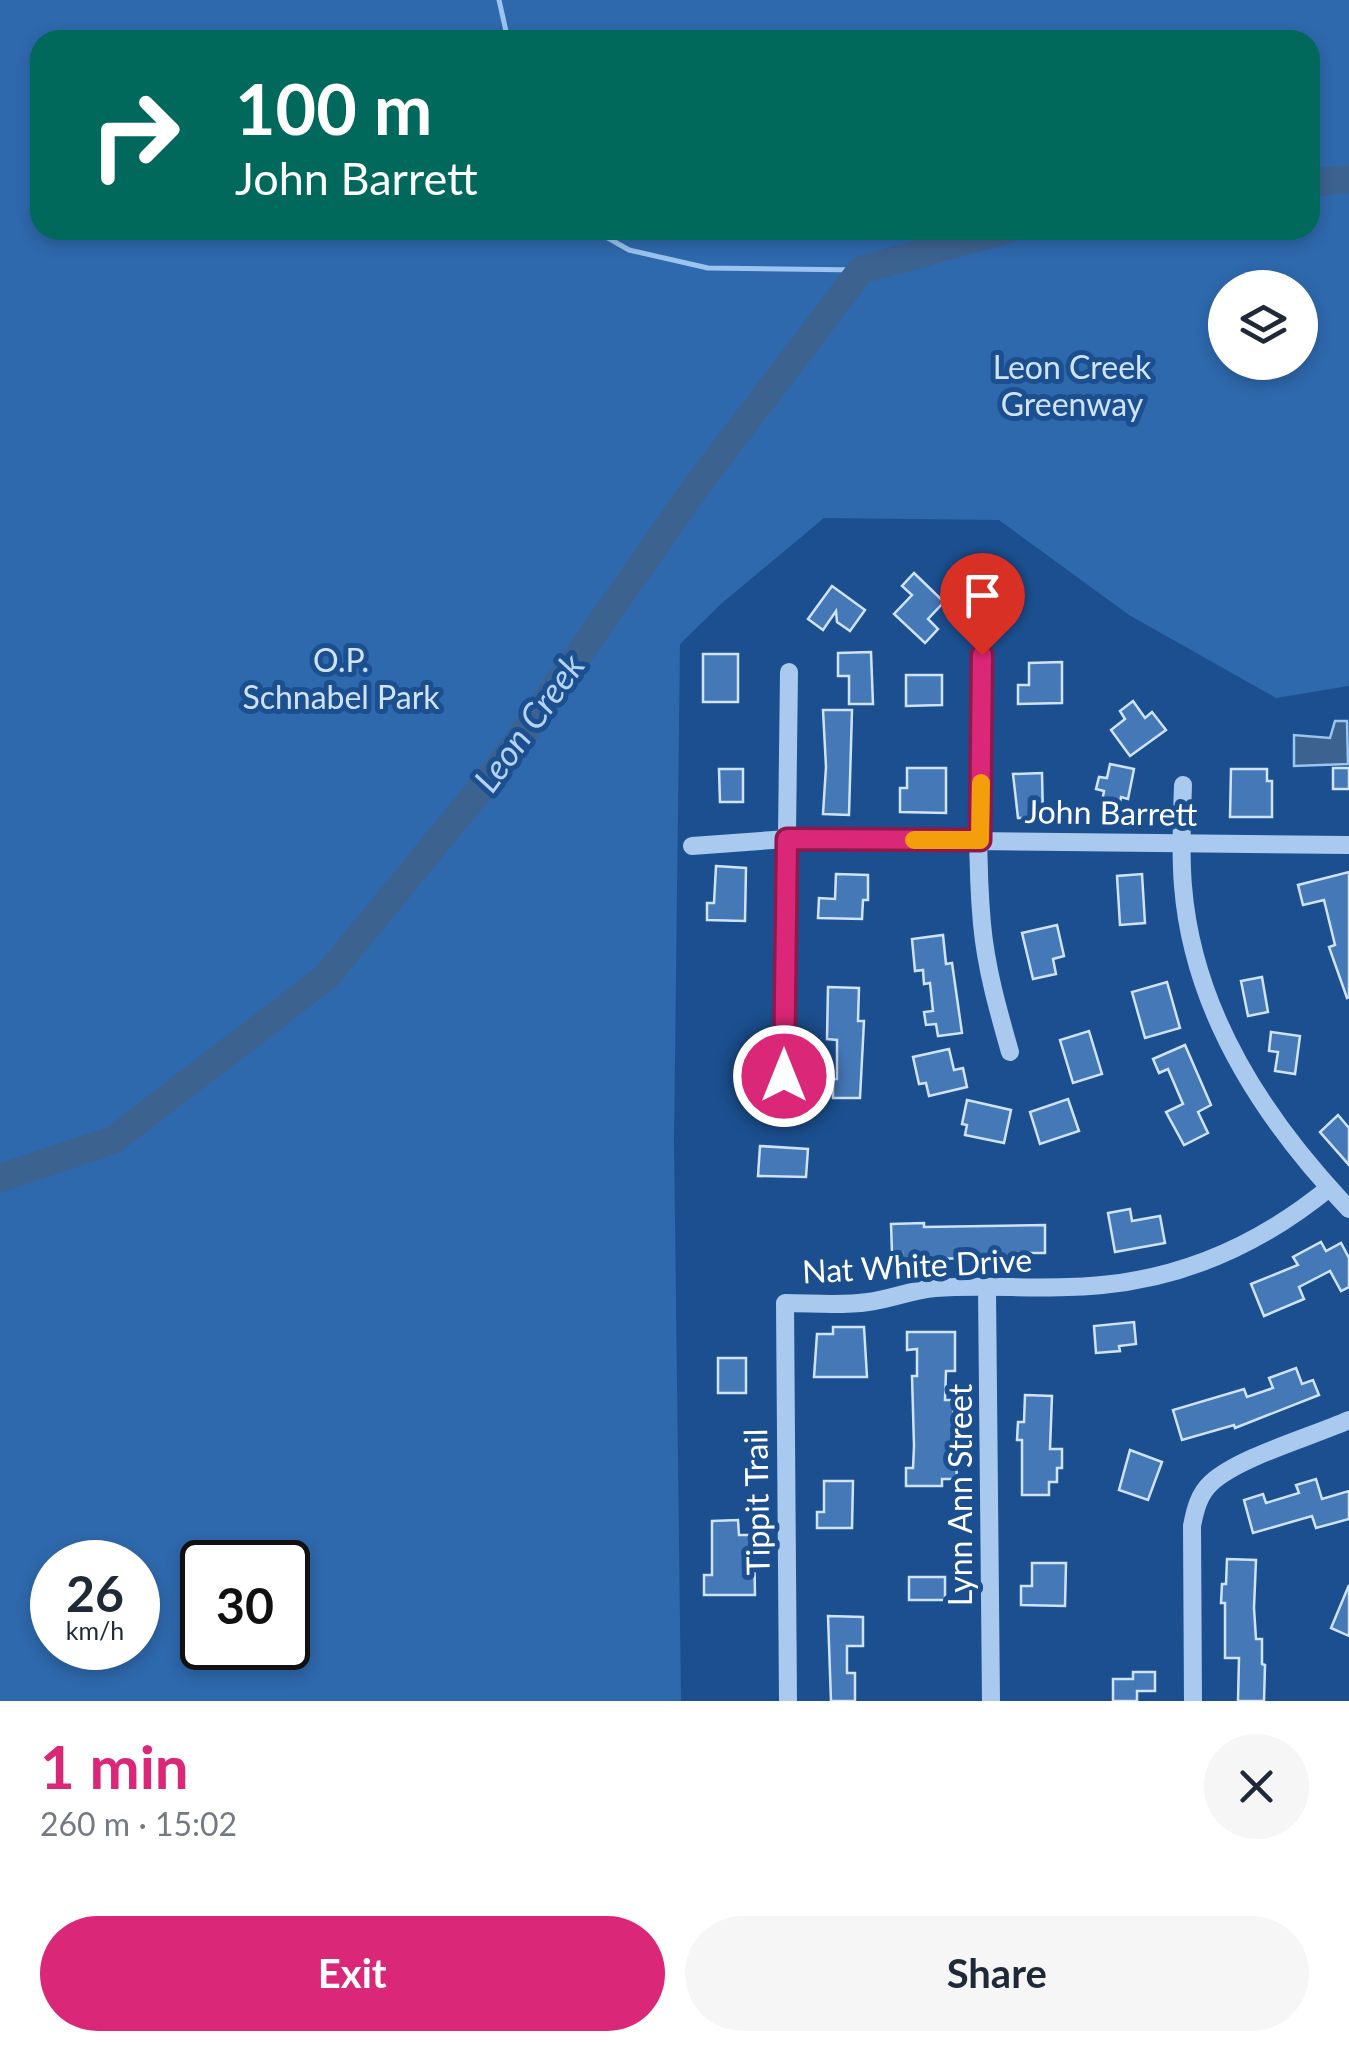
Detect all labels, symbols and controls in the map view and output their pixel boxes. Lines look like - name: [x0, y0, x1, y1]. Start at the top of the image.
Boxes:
- text: 100 m: [235, 66, 432, 150]
- icon: right: [70, 70, 200, 200]
- text: John Barrett: [235, 151, 478, 205]
- map controls: [1208, 270, 1318, 380]
- button: layers: [1208, 270, 1318, 380]
- park label: Leon Creek Greenway: [993, 347, 1152, 423]
- pin: [940, 553, 1025, 656]
- icon: arrive: [955, 568, 1010, 623]
- park label: O.P. Schnabel Park: [242, 640, 440, 716]
- water label: Leon Creek: [464, 645, 592, 799]
- street label: John Barrett: [1024, 791, 1198, 833]
- position arrow: [732, 1024, 836, 1128]
- street label: Nat White Drive: [801, 1240, 1033, 1290]
- street label: Lynn Ann Street: [940, 1383, 979, 1606]
- street label: Tippit Trail: [735, 1428, 777, 1576]
- speed limit sign: 30: [180, 1540, 310, 1670]
- text: 26: [66, 1563, 124, 1623]
- text: km/h: [66, 1615, 124, 1645]
- text: 1 min: [40, 1730, 189, 1802]
- button: close: [1204, 1734, 1309, 1839]
- text: 260 m · 15:02: [40, 1804, 237, 1843]
- button: Exit: [40, 1916, 665, 2031]
- button: Share: [685, 1916, 1309, 2031]

